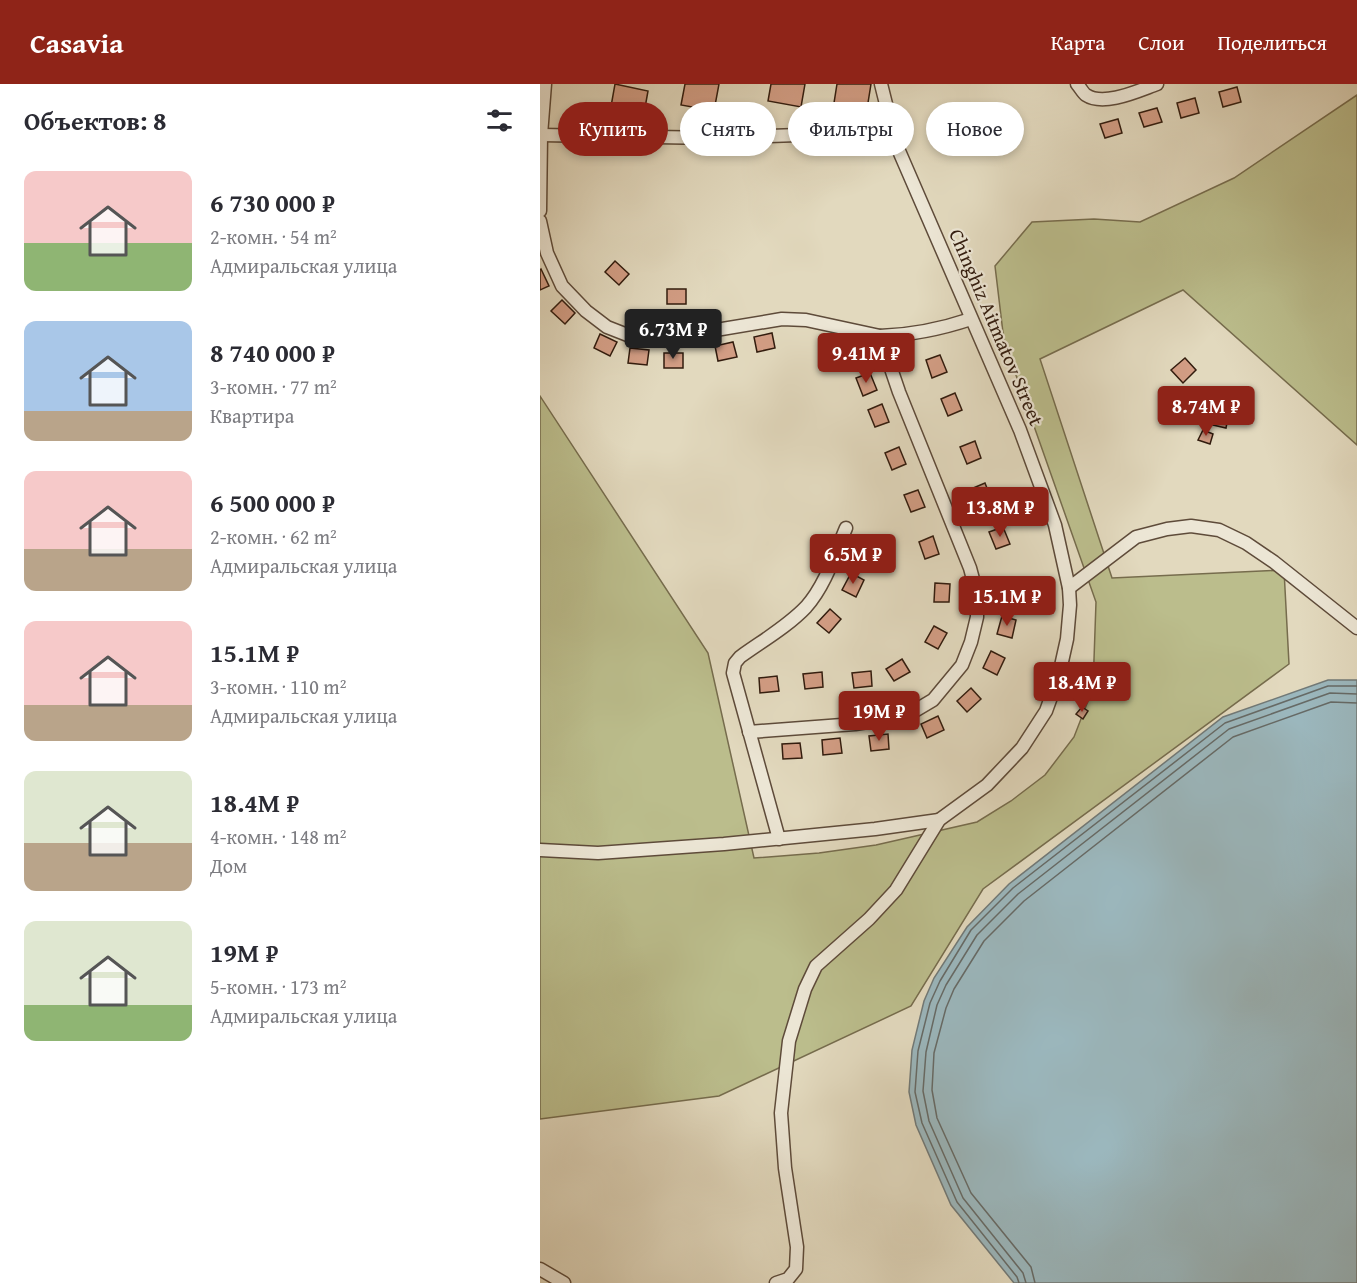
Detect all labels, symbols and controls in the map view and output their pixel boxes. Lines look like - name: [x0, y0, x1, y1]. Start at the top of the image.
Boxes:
- text: Casavia: [30, 22, 124, 63]
- text: Карта: [1051, 27, 1105, 58]
- text: Слои: [1138, 27, 1184, 58]
- text: Поделиться: [1217, 27, 1327, 58]
- text: Объектов: 8: [24, 101, 167, 140]
- chip: Купить: [558, 102, 668, 156]
- chip: Снять: [680, 102, 776, 156]
- chip: Фильтры: [788, 102, 914, 156]
- chip: Новое: [926, 102, 1024, 156]
- icon: filters: [483, 104, 516, 137]
- text: 6 730 000 ₽: [210, 183, 335, 222]
- icon: home: [72, 195, 144, 267]
- text: 2-комн. · 54 m²: [210, 222, 337, 251]
- street label: Chinghiz Aitmatov Street: [942, 224, 1052, 430]
- text: Адмиральская улица: [210, 251, 397, 280]
- pin: 6.73M ₽: [618, 309, 728, 360]
- text: 6.73M ₽: [639, 314, 707, 343]
- text: 8 740 000 ₽: [210, 333, 335, 372]
- pin: 9.41M ₽: [811, 333, 921, 384]
- text: 9.41M ₽: [832, 338, 900, 367]
- icon: home: [72, 345, 144, 417]
- text: 3-комн. · 77 m²: [210, 372, 337, 401]
- pin: 8.74M ₽: [1151, 386, 1261, 437]
- text: 8.74M ₽: [1172, 391, 1240, 420]
- text: Квартира: [210, 401, 294, 430]
- text: 6 500 000 ₽: [210, 483, 335, 522]
- pin: 13.8M ₽: [945, 487, 1055, 538]
- text: 13.8M ₽: [966, 492, 1034, 521]
- icon: home: [72, 495, 144, 567]
- text: 2-комн. · 62 m²: [210, 522, 337, 551]
- pin: 6.5M ₽: [804, 534, 902, 585]
- text: 6.5M ₽: [824, 539, 882, 568]
- text: Адмиральская улица: [210, 551, 397, 580]
- pin: 15.1M ₽: [952, 576, 1062, 627]
- text: 15.1M ₽: [973, 581, 1041, 610]
- text: 15.1M ₽: [210, 633, 299, 672]
- icon: home: [72, 645, 144, 717]
- pin: 18.4M ₽: [1027, 662, 1137, 713]
- text: 18.4M ₽: [1048, 667, 1116, 696]
- text: 3-комн. · 110 m²: [210, 672, 346, 701]
- pin: 19M ₽: [837, 691, 921, 742]
- text: 19M ₽: [853, 696, 905, 725]
- text: Адмиральская улица: [210, 701, 397, 730]
- text: 18.4M ₽: [210, 783, 299, 822]
- icon: home: [72, 795, 144, 867]
- text: 4-комн. · 148 m²: [210, 822, 346, 851]
- text: Дом: [210, 851, 247, 880]
- text: 19M ₽: [210, 933, 279, 972]
- icon: home: [72, 945, 144, 1017]
- text: 5-комн. · 173 m²: [210, 972, 346, 1001]
- text: Адмиральская улица: [210, 1001, 397, 1030]

